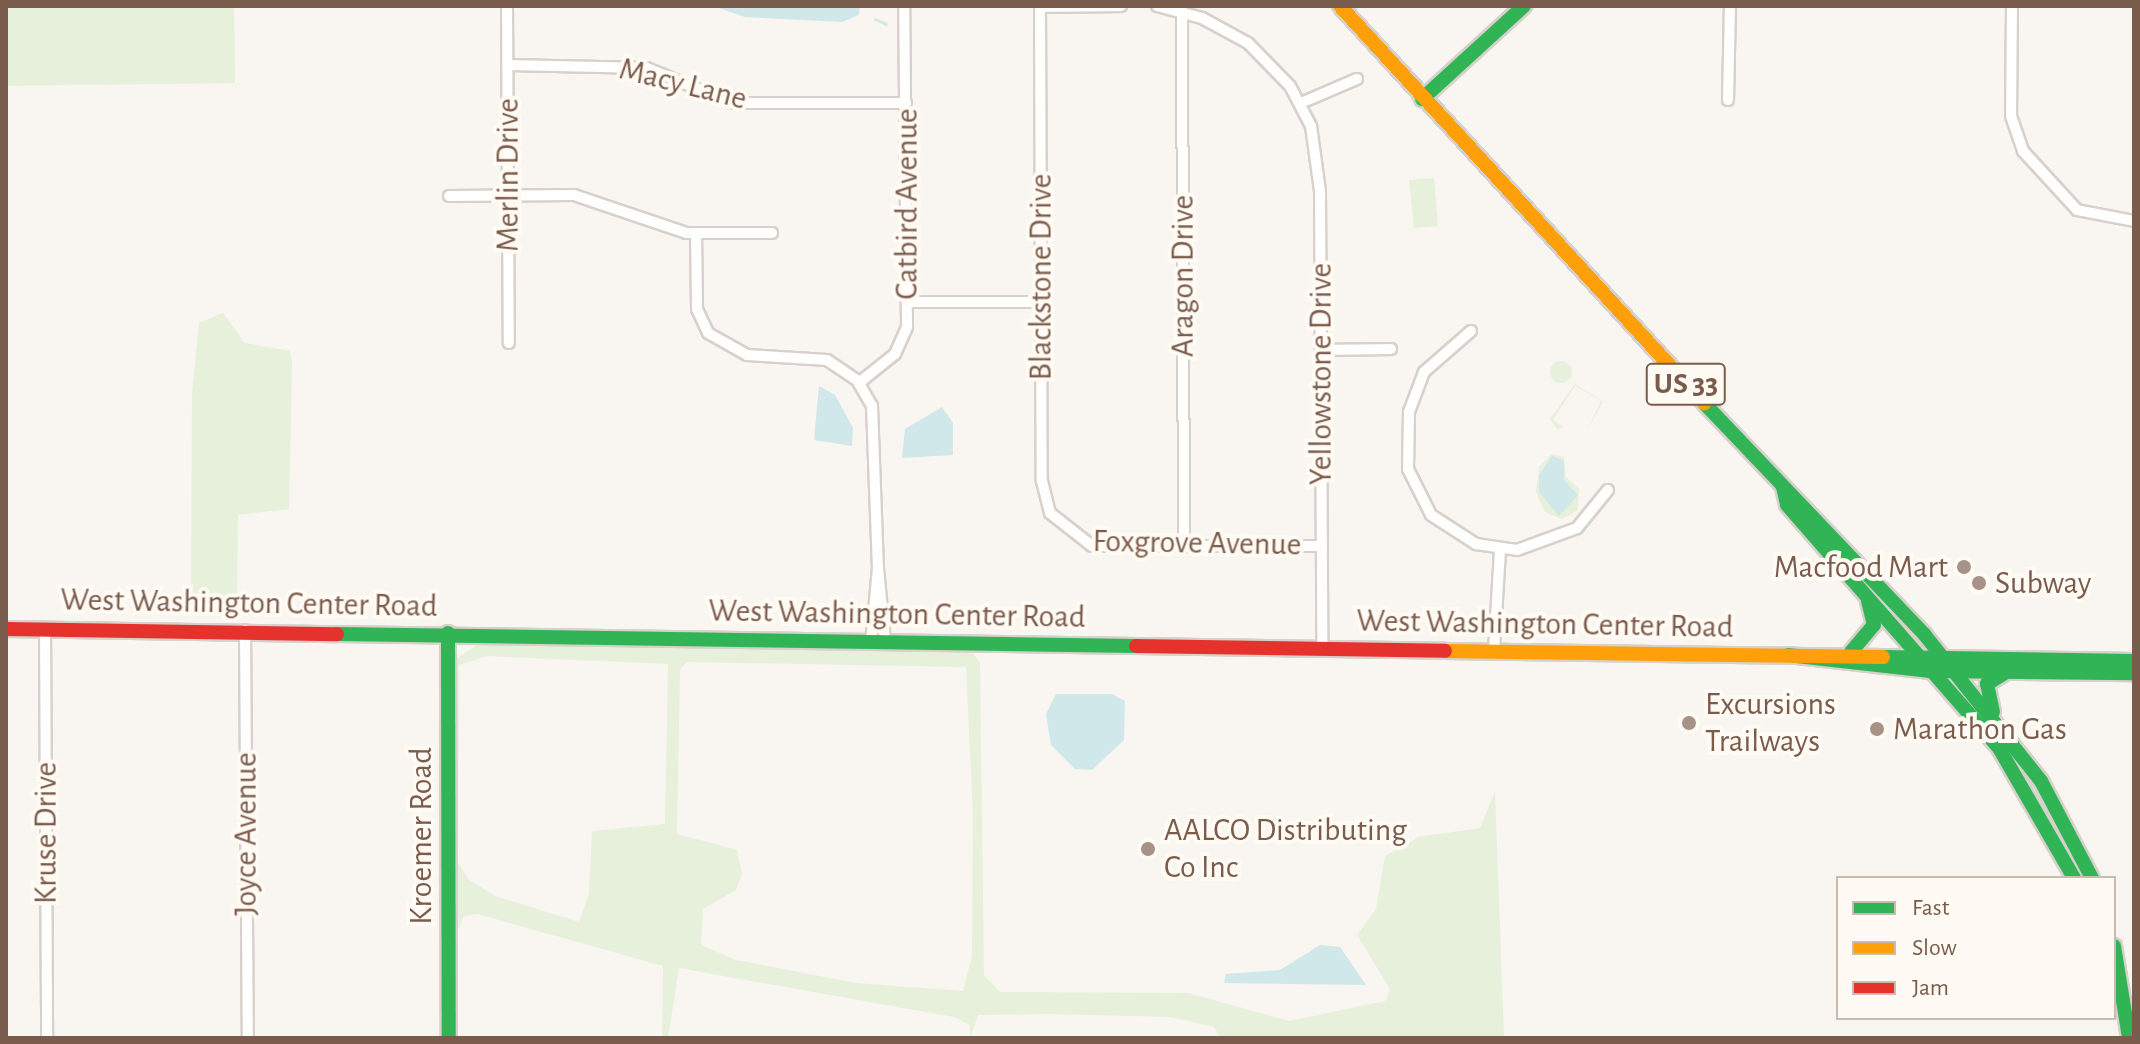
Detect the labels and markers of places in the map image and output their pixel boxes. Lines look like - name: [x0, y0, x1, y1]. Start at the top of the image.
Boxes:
- place label: Macfood Mart: [1774, 548, 1948, 586]
- marker: Macfood Mart: [1955, 558, 1973, 576]
- place label: Subway: [1995, 564, 2092, 602]
- marker: Subway: [1970, 574, 1988, 592]
- place label: Excursions Trailways: [1705, 686, 1836, 761]
- place label: Marathon Gas: [1893, 710, 2067, 748]
- marker: Excursions Trailways: [1680, 714, 1698, 732]
- marker: Marathon Gas: [1868, 720, 1886, 738]
- place label: AALCO Distributing Co Inc: [1164, 812, 1407, 887]
- marker: AALCO Distributing Co Inc: [1139, 840, 1157, 858]

